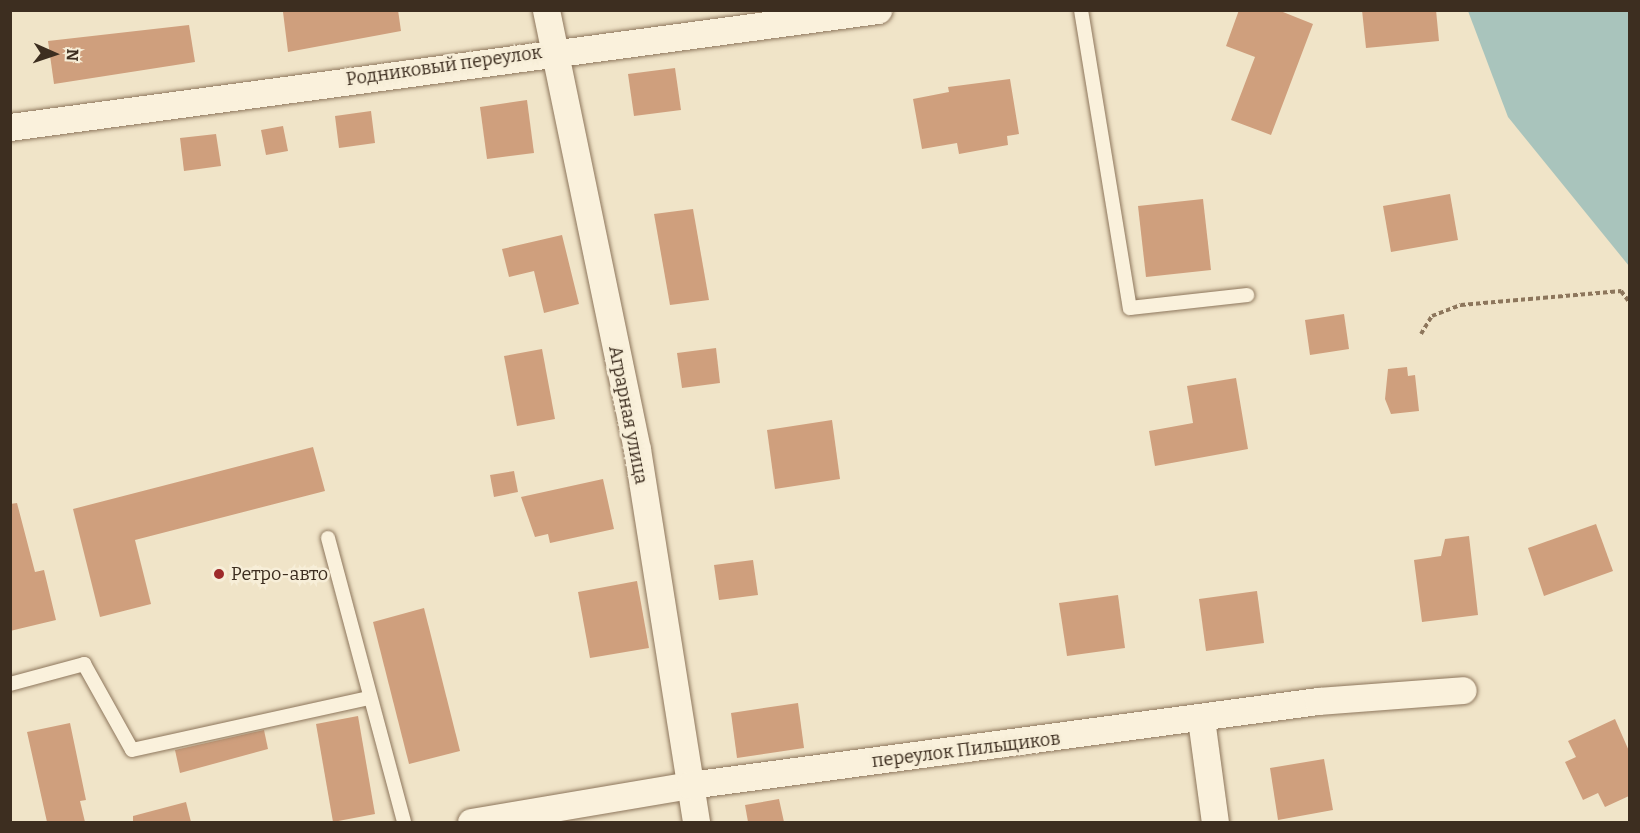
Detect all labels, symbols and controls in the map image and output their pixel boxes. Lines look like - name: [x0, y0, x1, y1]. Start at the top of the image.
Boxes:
- north arrow: [24, 24, 84, 84]
- street label: Родниковый переулок: [345, 42, 543, 90]
- text: N: [63, 48, 82, 62]
- street label: Аграрная улица: [604, 344, 652, 486]
- place label: Ретро-авто: [231, 563, 328, 585]
- marker: Ретро-авто: [212, 567, 226, 581]
- street label: переулок Пильщиков: [870, 728, 1062, 772]

